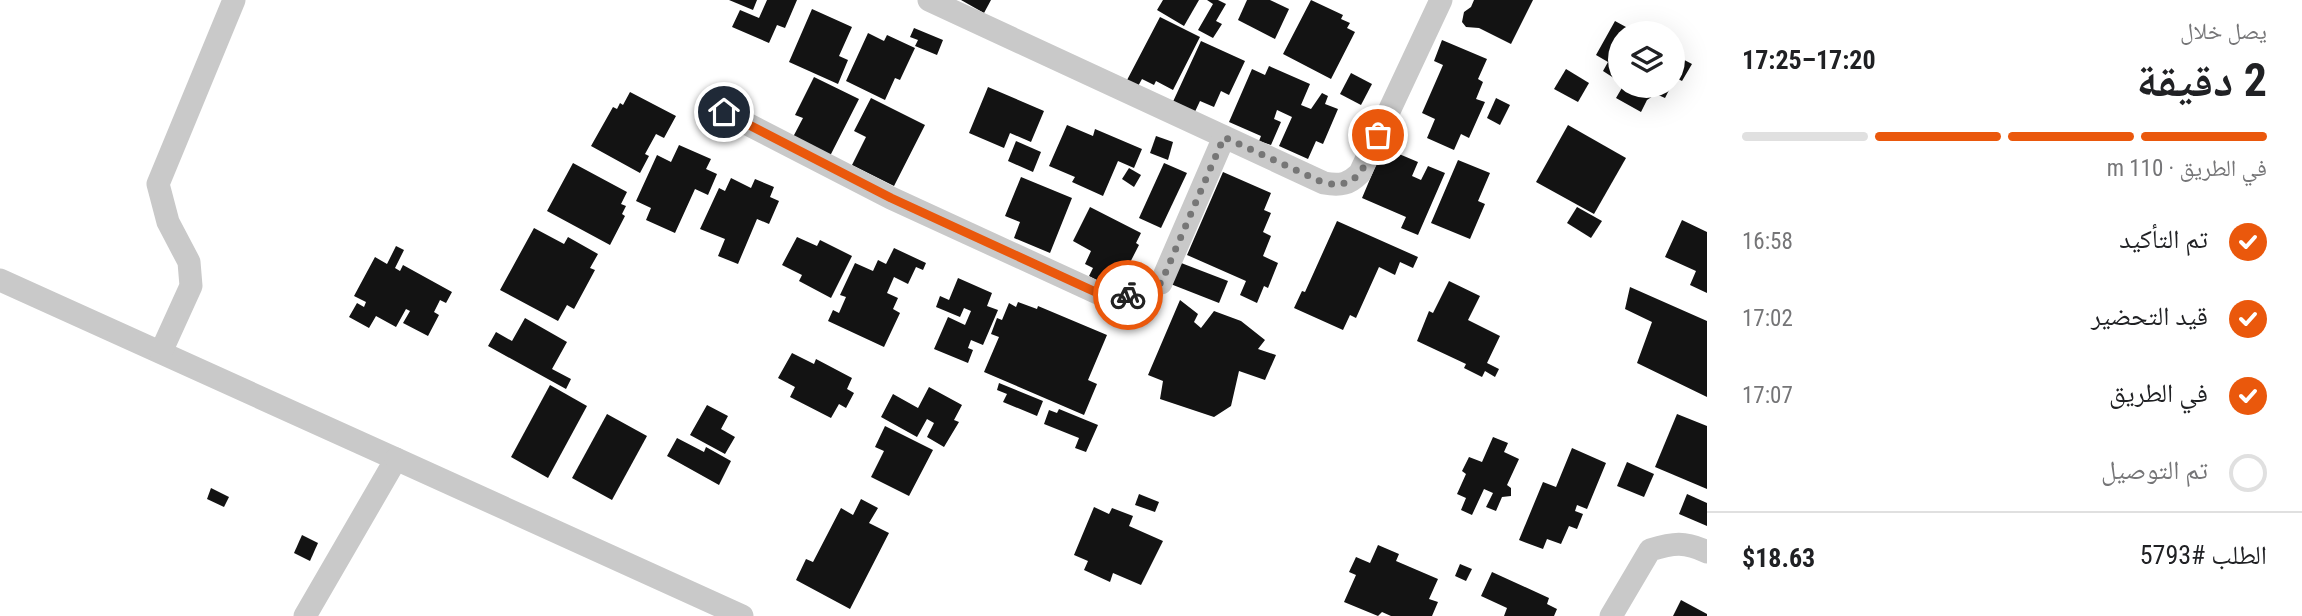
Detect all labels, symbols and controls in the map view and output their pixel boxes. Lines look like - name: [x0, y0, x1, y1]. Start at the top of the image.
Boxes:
- text: يصل خلال: [2180, 18, 2267, 45]
- map controls: [1608, 21, 1685, 98]
- button: layers: [1608, 21, 1685, 98]
- text: 17:20–17:25: [1742, 45, 1876, 75]
- text: 2 دقيقة: [2137, 53, 2267, 107]
- pin: [694, 82, 754, 142]
- icon: home: [705, 93, 743, 131]
- pin: [1348, 105, 1408, 165]
- icon: bag: [1359, 116, 1397, 154]
- text: في الطريق · 110 m: [2107, 155, 2267, 182]
- icon: check: [2229, 223, 2267, 261]
- text: تم التأكيد: [2119, 224, 2208, 254]
- text: 16:58: [1742, 228, 1793, 255]
- courier: [1093, 260, 1163, 330]
- icon: bike: [1109, 276, 1147, 314]
- icon: check: [2229, 300, 2267, 338]
- text: قيد التحضير: [2091, 301, 2208, 331]
- text: 17:02: [1742, 305, 1793, 332]
- icon: check: [2229, 377, 2267, 415]
- text: في الطريق: [2109, 378, 2208, 408]
- text: 17:07: [1742, 382, 1793, 409]
- text: تم التوصيل: [2101, 455, 2208, 485]
- text: الطلب #5793: [2140, 540, 2267, 570]
- text: $18.63: [1742, 543, 1815, 573]

